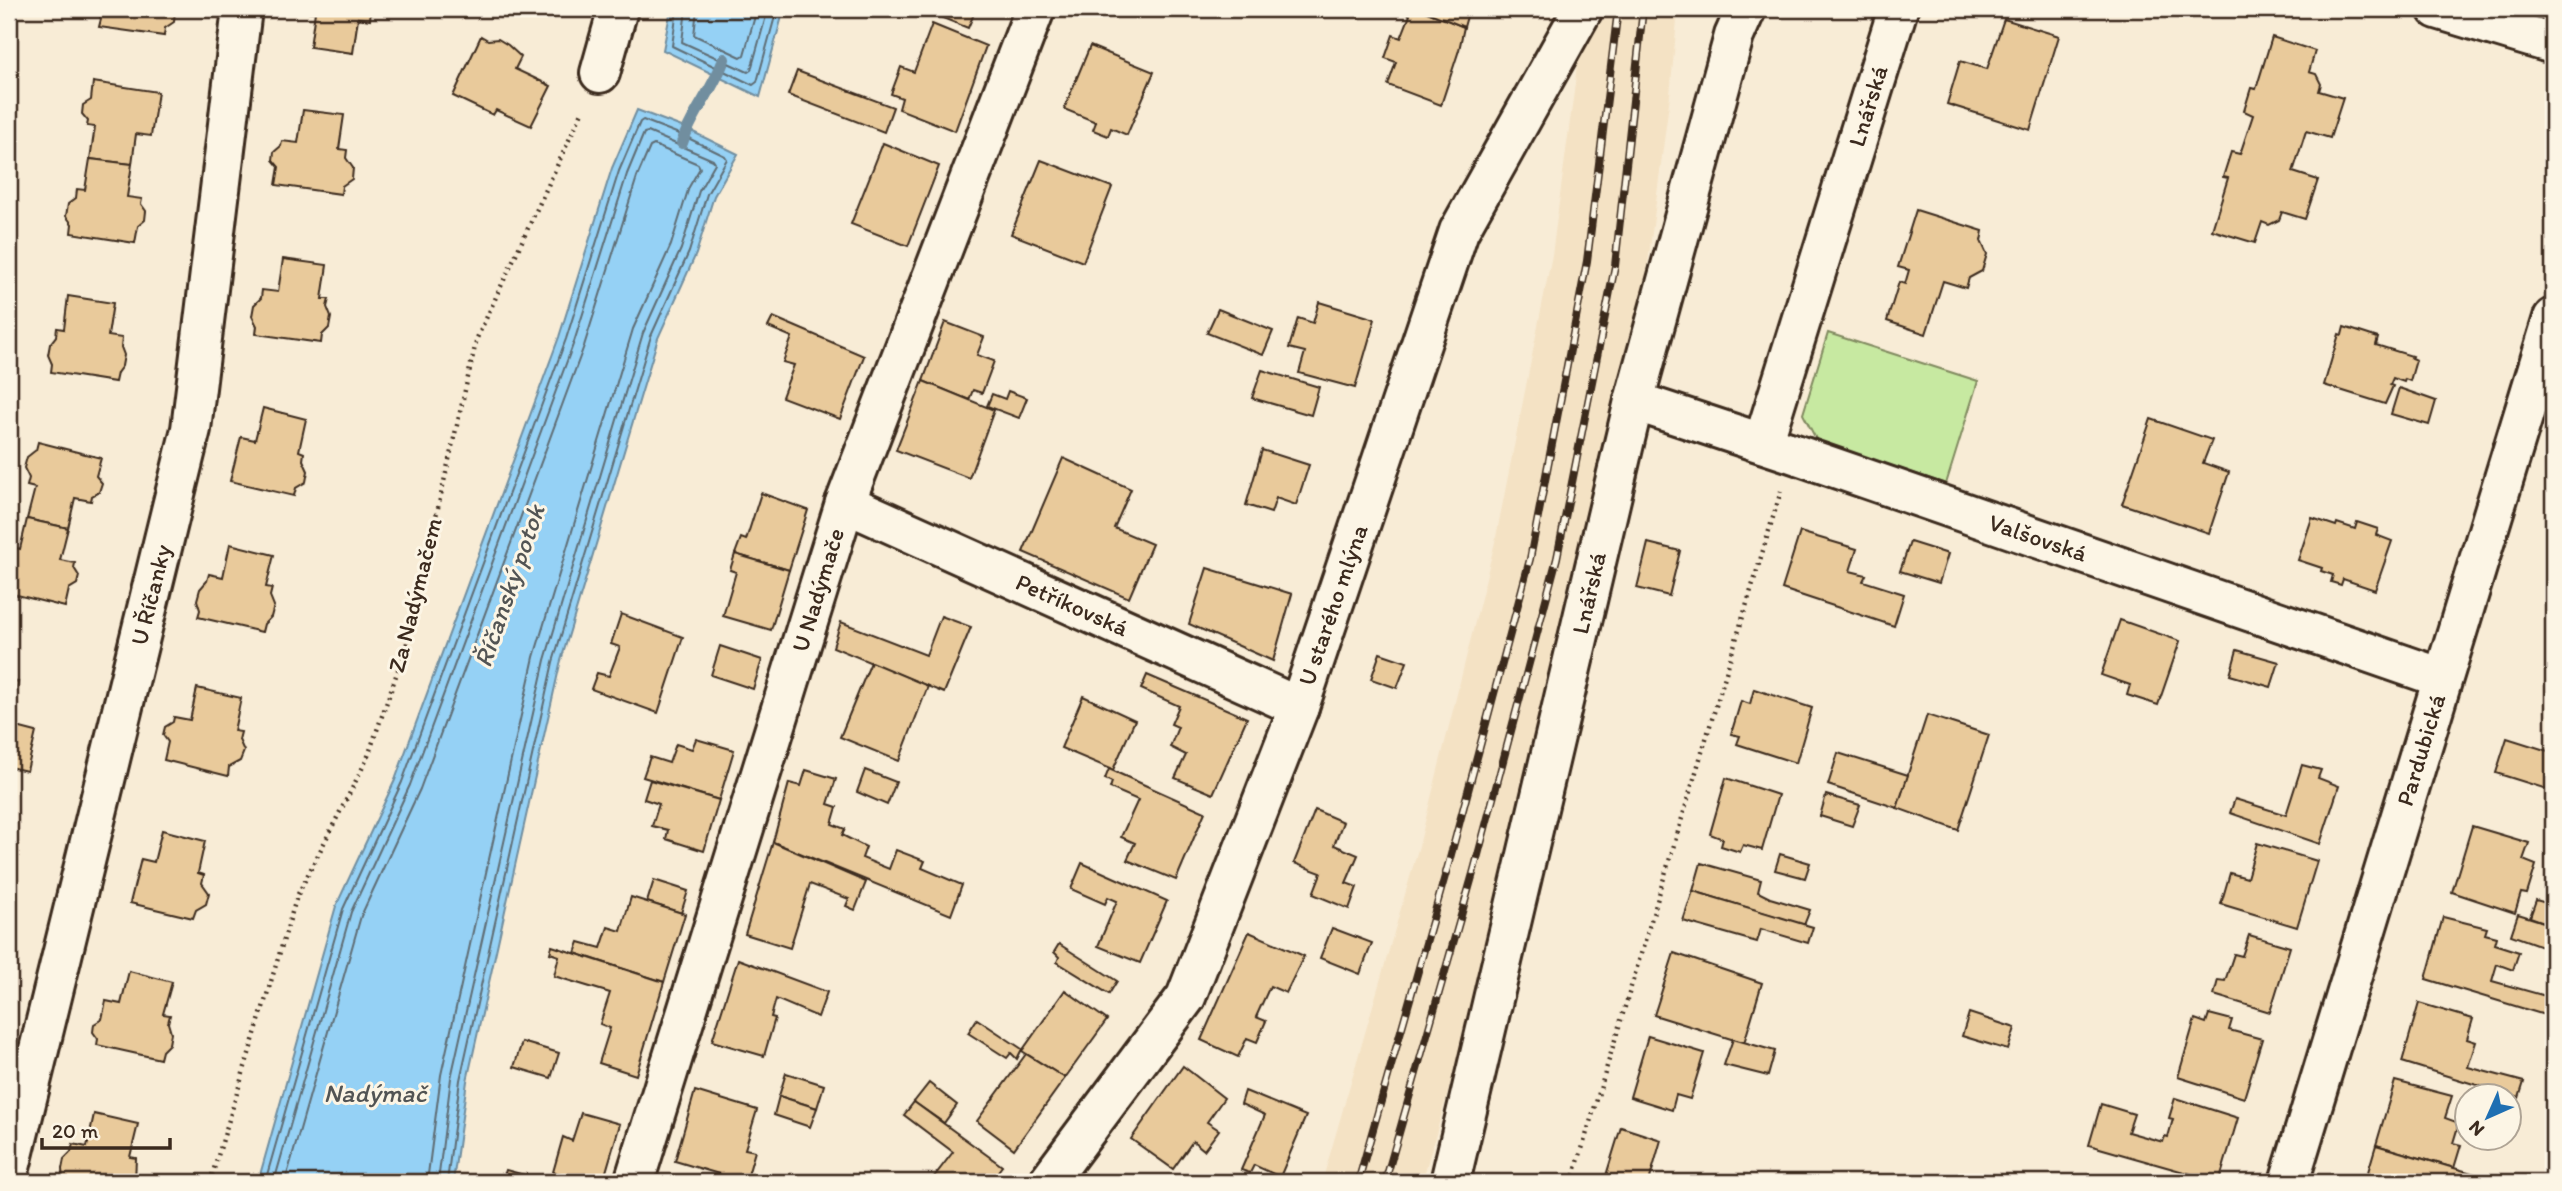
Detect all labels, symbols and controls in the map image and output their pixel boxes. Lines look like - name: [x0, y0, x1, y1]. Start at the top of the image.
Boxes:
- street label: Lnářská: [1841, 61, 1894, 150]
- water label: Říčanský potok: [466, 499, 552, 671]
- street label: Valšovská: [1985, 507, 2092, 568]
- street label: Za Nadýmačem: [381, 515, 448, 675]
- street label: U starého mlýna: [1291, 520, 1374, 689]
- street label: U Nadýmače: [785, 524, 850, 655]
- street label: U Říčanky: [124, 541, 177, 648]
- street label: Lnářská: [1565, 549, 1612, 637]
- street label: Petříkovská: [1011, 567, 1133, 642]
- street label: Pardubická: [2390, 690, 2451, 809]
- water label: Nadýmač: [323, 1077, 429, 1109]
- north arrow: [2454, 1082, 2524, 1152]
- scale bar: [42, 1107, 170, 1151]
- text: N: [2464, 1116, 2489, 1141]
- text: 20 m: [52, 1118, 99, 1143]

